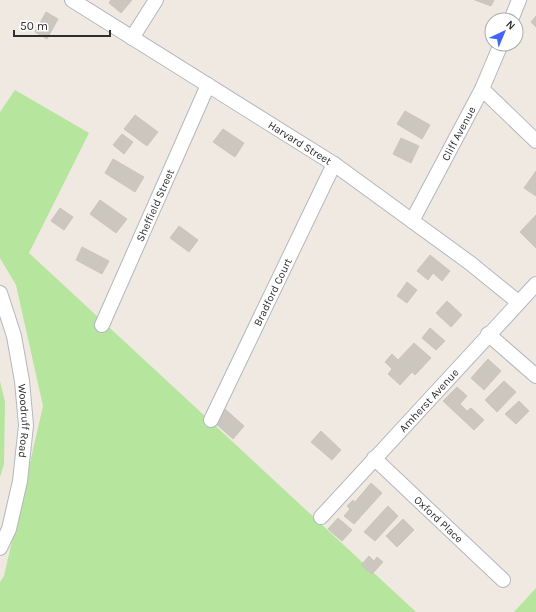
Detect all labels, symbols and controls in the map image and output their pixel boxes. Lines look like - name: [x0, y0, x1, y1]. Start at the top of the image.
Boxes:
- scale bar: [14, 12, 110, 38]
- north arrow: [484, 12, 524, 52]
- text: N: [503, 18, 518, 33]
- text: 50 m: [20, 19, 48, 33]
- street label: Cliff Avenue: [439, 104, 478, 163]
- street label: Harvard Street: [266, 118, 334, 167]
- street label: Sheffield Street: [133, 167, 177, 243]
- street label: Bradford Court: [251, 256, 294, 328]
- street label: Amherst Avenue: [396, 365, 462, 435]
- street label: Woodruff Road: [16, 383, 33, 459]
- street label: Oxford Place: [412, 493, 466, 546]

